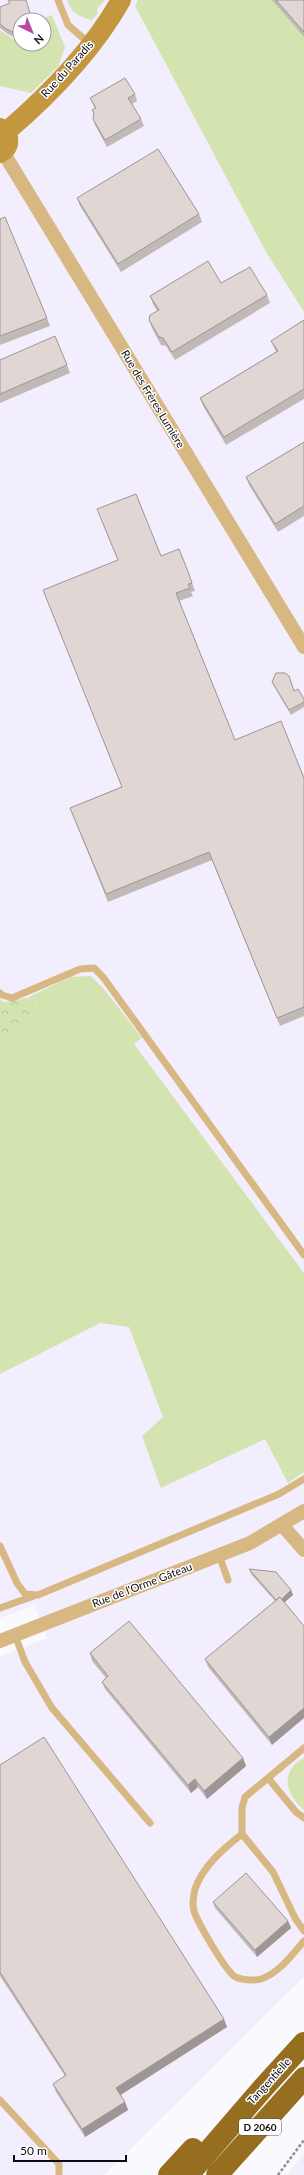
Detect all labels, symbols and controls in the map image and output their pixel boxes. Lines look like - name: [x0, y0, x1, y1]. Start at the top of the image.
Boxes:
- north arrow: [12, 12, 52, 52]
- text: N: [32, 32, 47, 47]
- street label: Rue du Paradis: [38, 38, 95, 100]
- street label: Rue des Frères Lumière: [119, 347, 188, 450]
- street label: Rue de l'Orme Gâteau: [90, 1559, 194, 1610]
- street label: Tangentielle: [244, 2055, 293, 2107]
- road number: D 2060: [239, 2119, 281, 2135]
- scale bar: [14, 2137, 126, 2163]
- text: 50 m: [20, 2143, 47, 2158]

